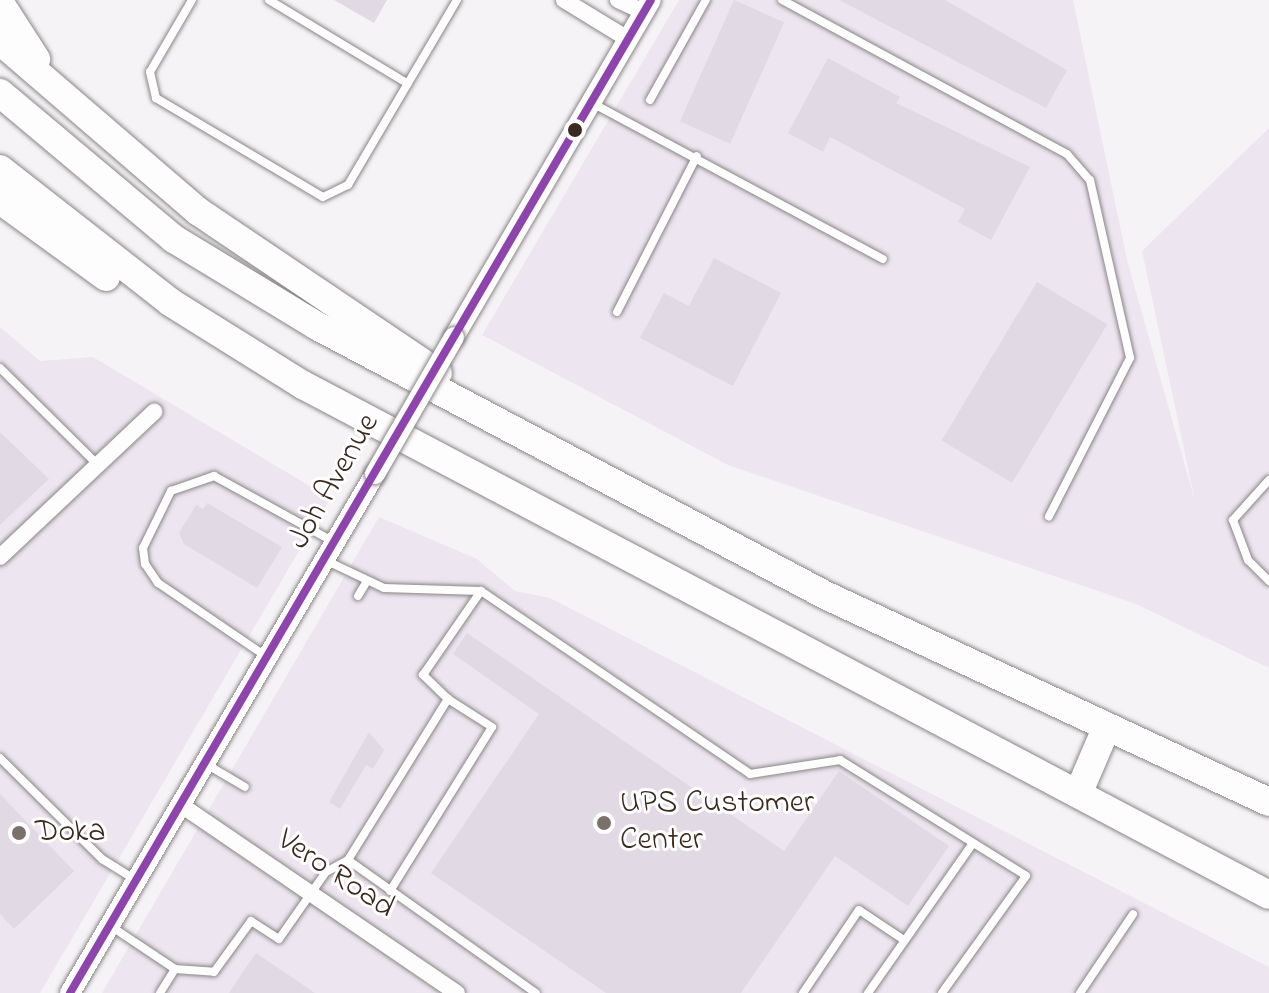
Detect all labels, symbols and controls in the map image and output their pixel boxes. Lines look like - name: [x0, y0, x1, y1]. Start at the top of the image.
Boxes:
- unlabelled marker: [567, 122, 583, 138]
- street label: Joh Avenue: [281, 407, 389, 557]
- place label: UPS Customer Center: [620, 786, 814, 861]
- place label: Doka: [35, 814, 105, 852]
- marker: UPS Customer Center: [595, 814, 613, 832]
- street label: Vero Road: [269, 822, 401, 928]
- marker: Doka: [10, 824, 28, 842]

